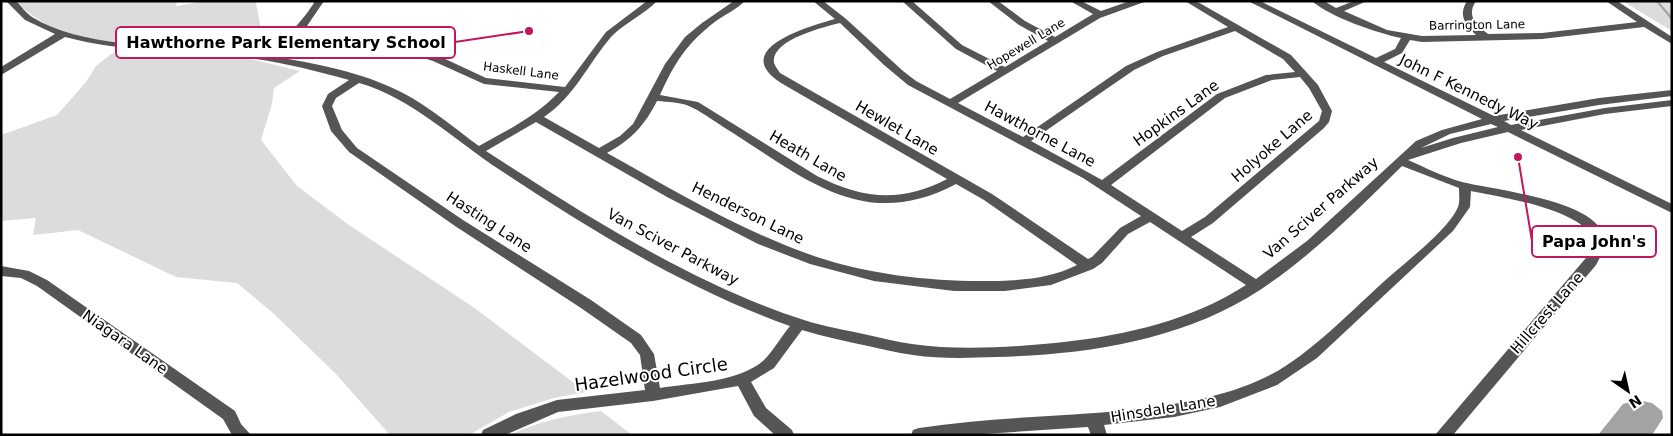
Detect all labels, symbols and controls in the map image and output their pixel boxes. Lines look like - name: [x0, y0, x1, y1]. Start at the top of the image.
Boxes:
- street label: Hopewell Lane: [985, 15, 1067, 73]
- street label: Barrington Lane: [1429, 17, 1525, 33]
- callout: Hawthorne Park Elementary School: [116, 27, 455, 58]
- text: Hawthorne Park Elementary School: [126, 33, 446, 52]
- street label: John F Kennedy Way: [1396, 50, 1542, 134]
- street label: Haskell Lane: [482, 59, 560, 83]
- street label: Hopkins Lane: [1130, 76, 1222, 150]
- street label: Hewlet Lane: [852, 97, 942, 159]
- street label: Hawthorne Lane: [981, 97, 1099, 171]
- street label: Holyoke Lane: [1228, 106, 1316, 186]
- street label: Heath Lane: [766, 127, 850, 185]
- street label: Van Sciver Parkway: [1260, 153, 1382, 263]
- street label: Henderson Lane: [689, 178, 807, 248]
- street label: Hasting Lane: [443, 188, 535, 256]
- street label: Van Sciver Parkway: [604, 205, 742, 289]
- callout: Papa John's: [1532, 226, 1656, 257]
- text: Papa John's: [1542, 232, 1646, 251]
- street label: Hillcrest Lane: [1507, 269, 1587, 357]
- street label: Niagara Lane: [79, 306, 171, 378]
- street label: Hazelwood Circle: [573, 353, 729, 395]
- north arrow: [1603, 366, 1653, 416]
- street label: Hinsdale Lane: [1109, 392, 1217, 426]
- text: N: [1626, 392, 1645, 412]

